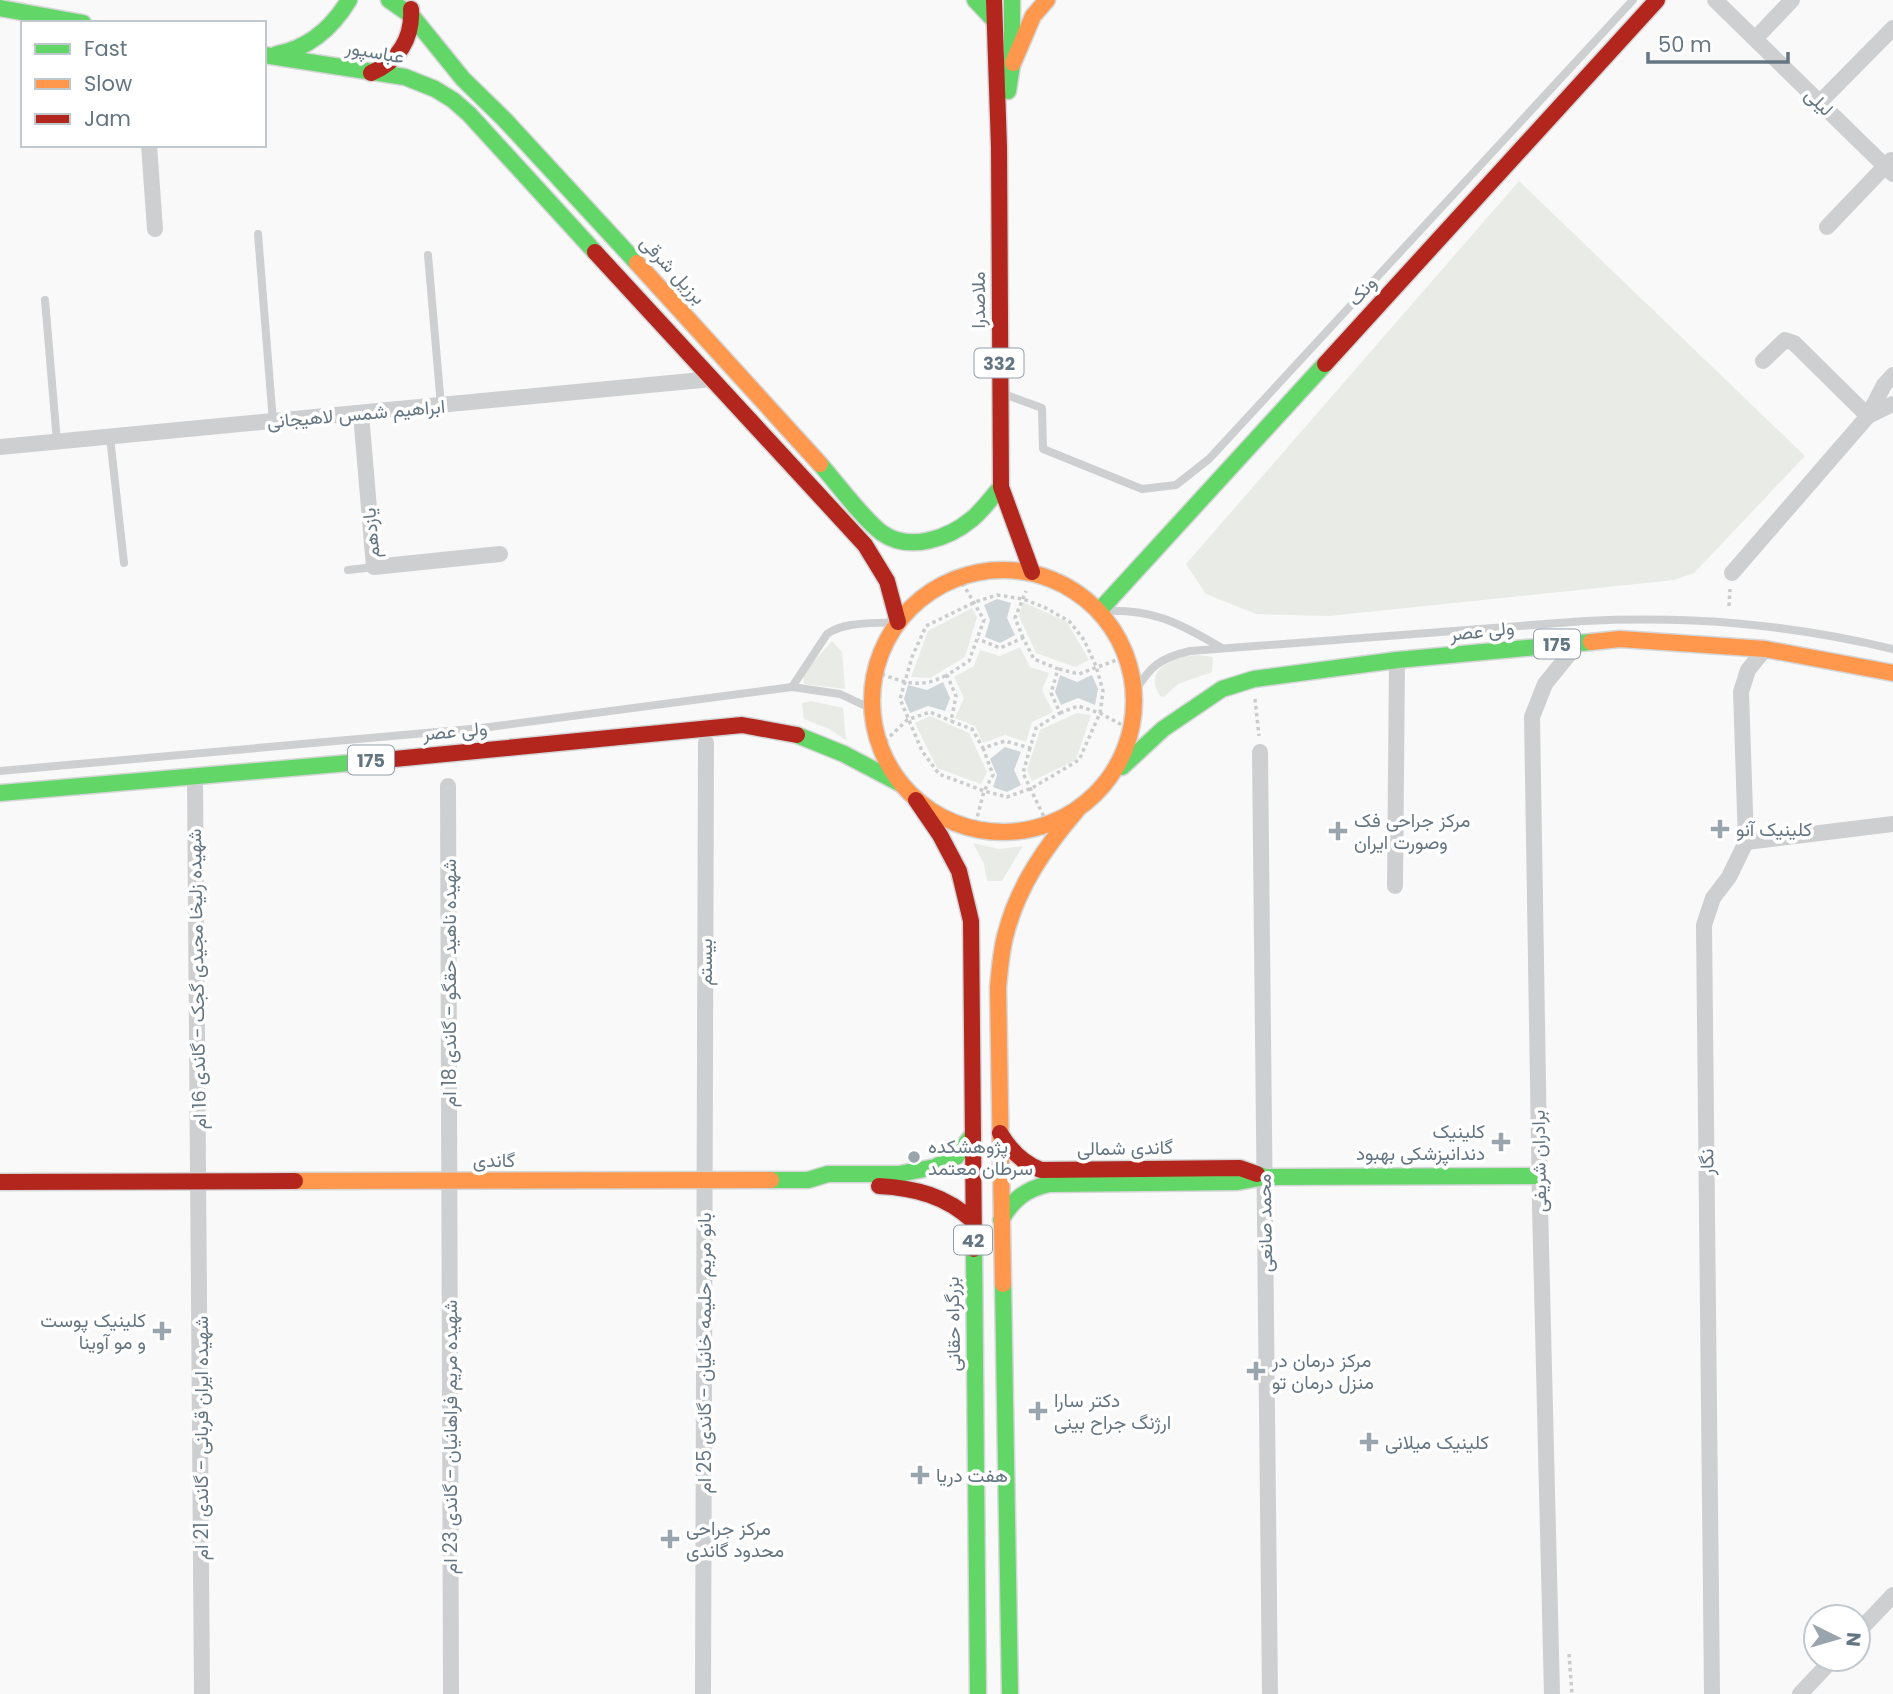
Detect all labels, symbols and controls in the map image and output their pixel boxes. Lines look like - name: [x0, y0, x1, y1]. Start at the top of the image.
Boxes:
- legend: [21, 21, 266, 147]
- scale bar: [1648, 21, 1788, 65]
- text: 50 m: [1658, 30, 1712, 59]
- street label: عباسپور: [342, 33, 407, 70]
- text: Fast: [84, 34, 127, 63]
- text: Slow: [84, 69, 132, 98]
- street label: لیلی: [1799, 82, 1839, 122]
- text: Jam: [84, 104, 131, 133]
- street label: برزیل شرقی: [634, 229, 712, 311]
- street label: ونک: [1341, 270, 1383, 312]
- street label: ملاصدرا: [965, 271, 992, 329]
- road number: 332: [974, 348, 1024, 377]
- street label: ابراهیم شمس لاهیجانی: [266, 393, 446, 435]
- street label: یازدهم: [355, 507, 387, 559]
- street label: ولی عصر: [1447, 614, 1516, 648]
- road number: 175: [1534, 630, 1580, 658]
- street label: ولی عصر: [420, 715, 489, 747]
- road number: 175: [348, 746, 394, 774]
- place label: مرکز جراحی فک وصورت ایران: [1354, 807, 1470, 856]
- place label: کلینیک آنو: [1736, 816, 1812, 843]
- marker: کلینیک آنو: [1710, 819, 1730, 839]
- marker: مرکز جراحی فک وصورت ایران: [1328, 821, 1348, 841]
- street label: شهیده زلیخا مجیدی گجک - گاندی 16 ام: [181, 828, 213, 1130]
- street label: شهیده ناهید حقگو - گاندی 18 ام: [436, 859, 463, 1107]
- street label: بیستم: [692, 938, 719, 986]
- street label: برادران شریفی: [1525, 1109, 1553, 1213]
- place label: کلینیک دندانپزشکی بهبود: [1356, 1118, 1485, 1167]
- marker: کلینیک دندانپزشکی بهبود: [1491, 1132, 1511, 1152]
- place label: پژوهشکده سرطان معتمد: [928, 1133, 1033, 1182]
- street label: گاندی شمالی: [1077, 1134, 1173, 1162]
- street label: گاندی: [473, 1147, 515, 1174]
- street label: نگار: [1693, 1148, 1721, 1177]
- marker: پژوهشکده سرطان معتمد: [906, 1149, 922, 1165]
- street label: محمد صانعی: [1251, 1173, 1279, 1273]
- street label: بانو مریم حلیمه خانیان - گاندی 25 ام: [691, 1212, 718, 1494]
- road number: 42: [954, 1226, 992, 1254]
- street label: بزرگراه حقانی: [939, 1276, 967, 1372]
- street label: شهیده مریم فراهانیان - گاندی 23 ام: [437, 1300, 464, 1574]
- place label: کلینیک پوست و مو آوینا: [40, 1307, 146, 1356]
- street label: شهیده ایران قربانی - گاندی 21 ام: [188, 1316, 215, 1560]
- marker: کلینیک پوست و مو آوینا: [152, 1321, 172, 1341]
- place label: مرکز درمان در منزل درمان تو: [1271, 1347, 1374, 1396]
- marker: مرکز درمان در منزل درمان تو: [1246, 1361, 1266, 1381]
- place label: دکتر سارا ارژنگ جراح بینی: [1054, 1387, 1171, 1436]
- marker: دکتر سارا ارژنگ جراح بینی: [1028, 1401, 1048, 1421]
- place label: کلینیک میلانی: [1385, 1429, 1489, 1456]
- marker: کلینیک میلانی: [1359, 1432, 1379, 1452]
- place label: هفت دریا: [936, 1462, 1008, 1489]
- marker: هفت دریا: [910, 1465, 930, 1485]
- place label: مرکز جراحی محدود گاندی: [686, 1515, 784, 1564]
- marker: مرکز جراحی محدود گاندی: [660, 1529, 680, 1549]
- north arrow: [1802, 1603, 1872, 1673]
- text: N: [1839, 1631, 1868, 1648]

